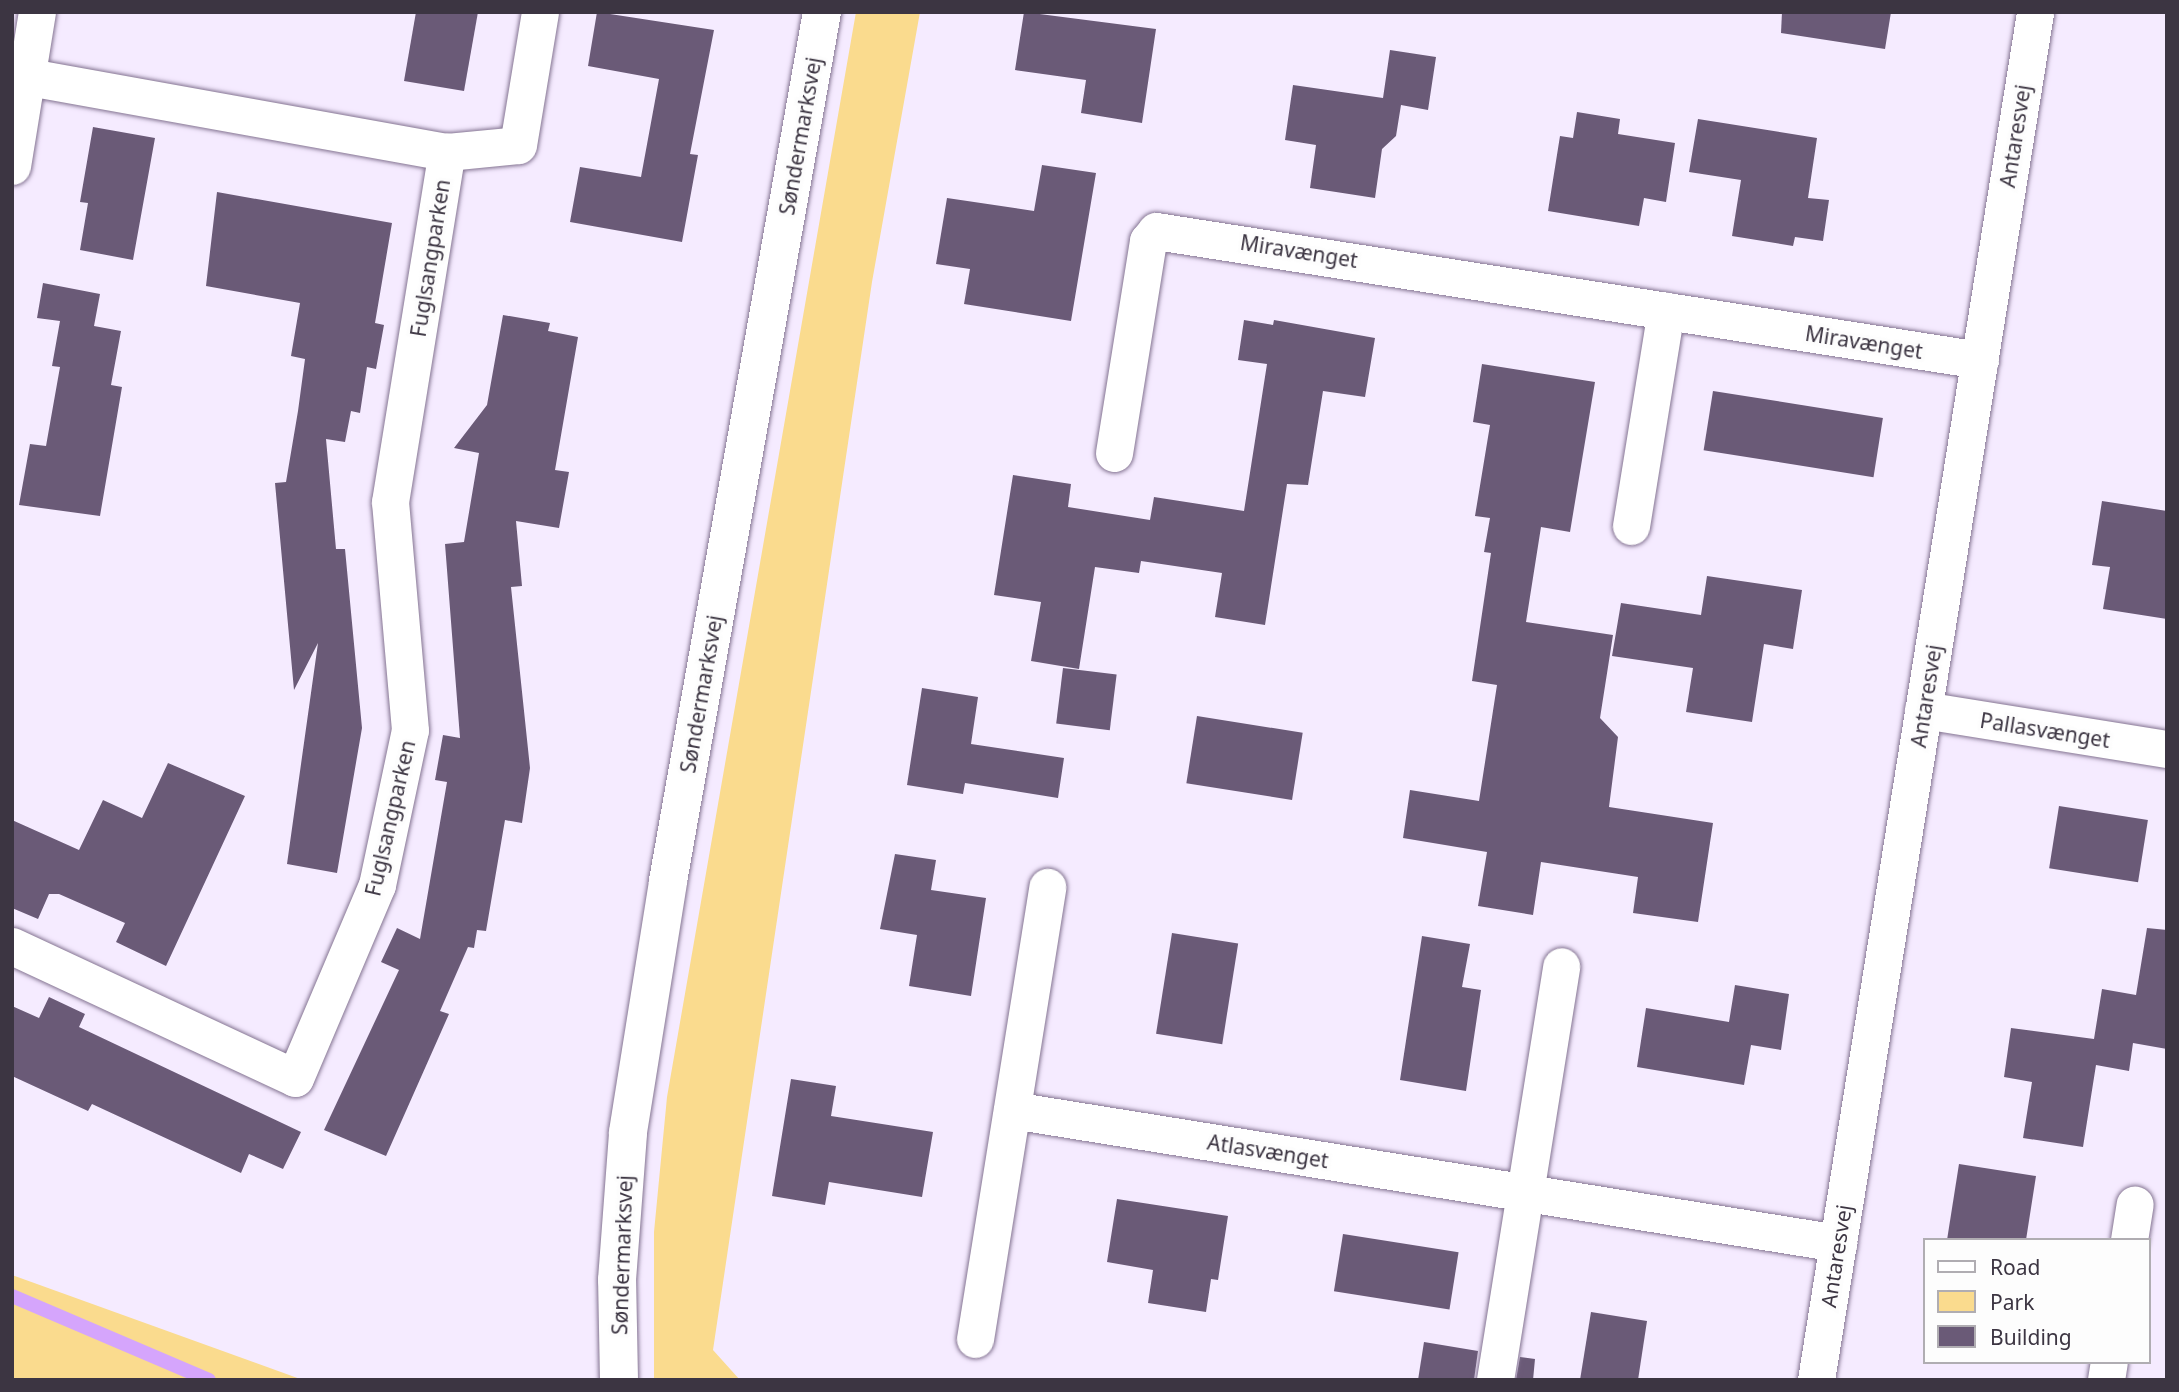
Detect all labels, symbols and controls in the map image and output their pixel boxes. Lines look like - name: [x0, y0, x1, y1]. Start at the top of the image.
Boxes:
- street label: Søndermarksvej: [774, 55, 826, 217]
- street label: Antaresvej: [1994, 83, 2036, 189]
- street label: Fuglsangparken: [405, 177, 455, 339]
- street label: Miravænget: [1238, 229, 1360, 273]
- street label: Miravænget: [1803, 320, 1925, 364]
- street label: Søndermarksvej: [675, 613, 727, 775]
- street label: Antaresvej: [1905, 643, 1947, 749]
- street label: Pallasvænget: [1978, 707, 2112, 753]
- street label: Fuglsangparken: [360, 738, 420, 898]
- street label: Atlasvænget: [1206, 1129, 1330, 1173]
- street label: Søndermarksvej: [607, 1175, 637, 1335]
- street label: Antaresvej: [1815, 1203, 1857, 1309]
- legend: [1924, 1238, 2151, 1364]
- text: Road: [1990, 1253, 2040, 1281]
- text: Park: [1990, 1288, 2034, 1316]
- text: Building: [1990, 1323, 2072, 1351]

